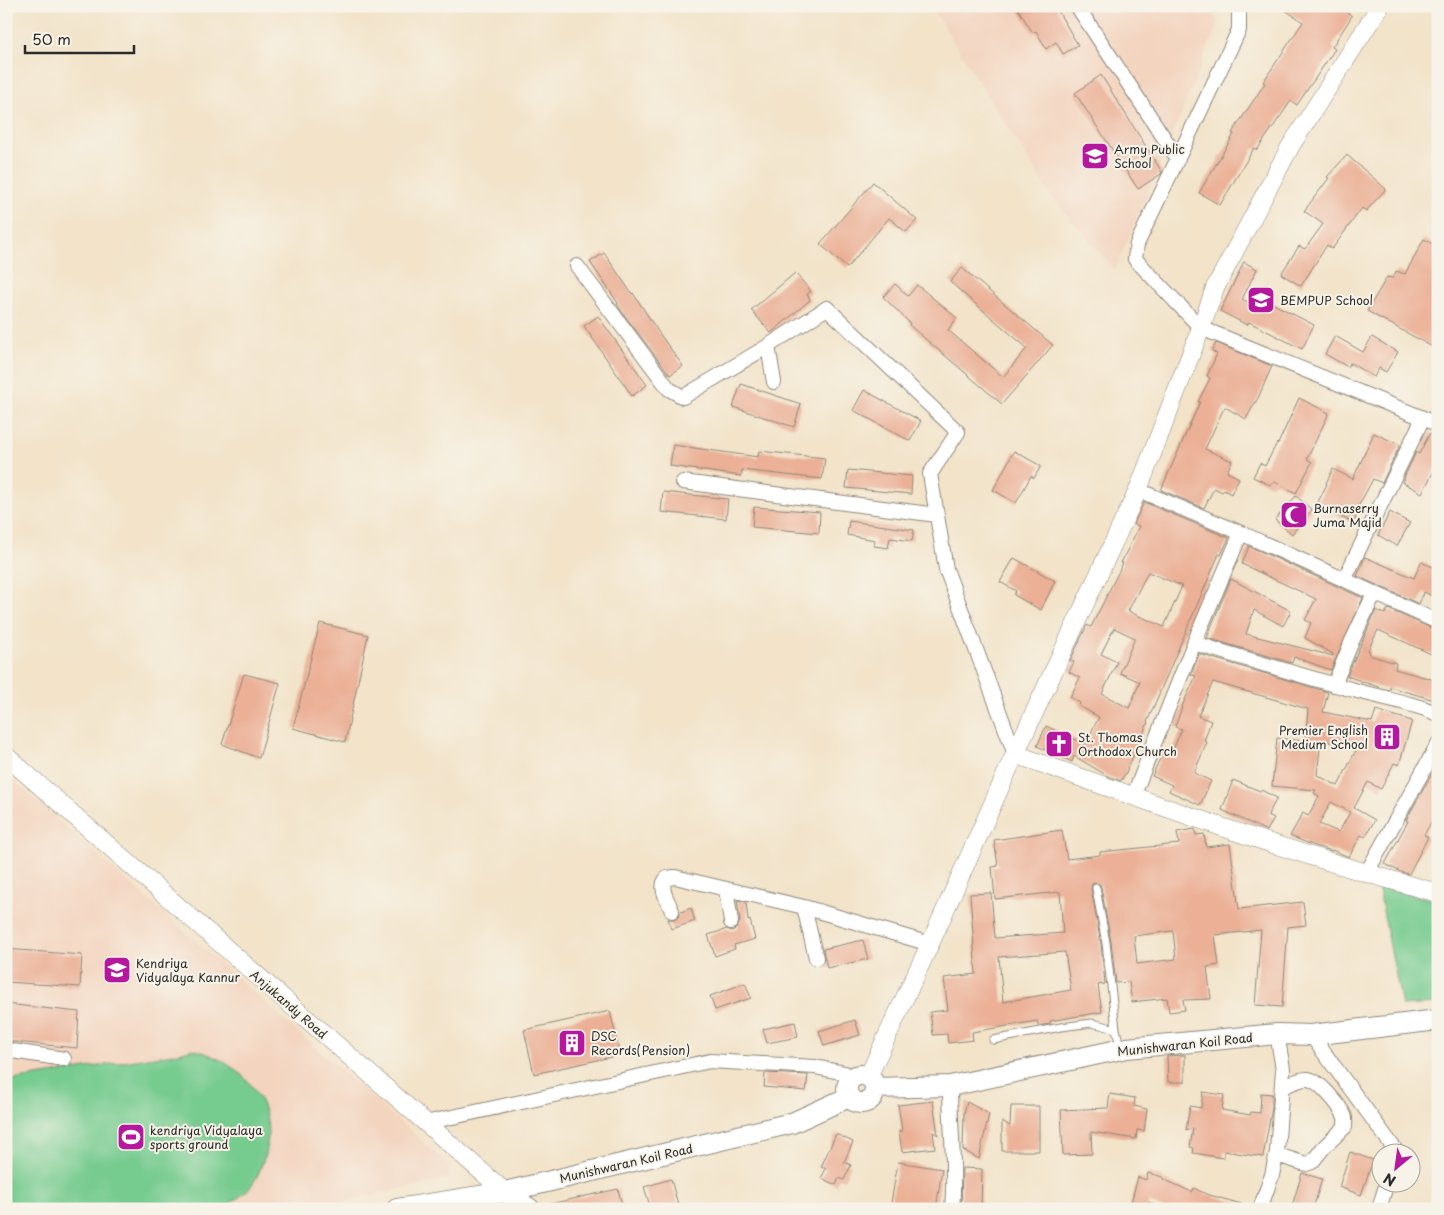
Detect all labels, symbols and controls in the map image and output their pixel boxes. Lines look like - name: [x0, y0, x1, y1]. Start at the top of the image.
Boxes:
- scale bar: [25, 22, 134, 54]
- text: 50 m: [32, 27, 71, 50]
- place label: Army Public School: [1114, 140, 1185, 172]
- school or university icon: Army Public School: [1080, 141, 1110, 171]
- school or university icon: BEMPUP School: [1246, 285, 1276, 315]
- place label: BEMPUP School: [1280, 291, 1373, 309]
- place label: Burnaserry Juma Majid: [1313, 499, 1382, 531]
- mosque icon: Burnaserry Juma Majid: [1279, 500, 1309, 530]
- place label: Premier English Medium School: [1279, 721, 1368, 753]
- building icon: Premier English Medium School: [1372, 722, 1402, 752]
- place label: St. Thomas Orthodox Church: [1078, 728, 1177, 760]
- church icon: St. Thomas Orthodox Church: [1044, 729, 1074, 759]
- place label: Kendriya Vidyalaya Kannur: [136, 954, 240, 986]
- school or university icon: Kendriya Vidyalaya Kannur: [102, 955, 132, 985]
- street label: Anjukandy Road: [246, 965, 332, 1043]
- place label: DSC Records(Pension): [591, 1027, 690, 1059]
- building icon: DSC Records(Pension): [557, 1028, 587, 1058]
- street label: Munishwaran Koil Road: [1116, 1028, 1254, 1060]
- place label: kendriya Vidyalaya sports ground: [150, 1121, 263, 1153]
- sports icon: kendriya Vidyalaya sports ground: [116, 1122, 146, 1152]
- street label: Munishwaran Koil Road: [558, 1139, 694, 1187]
- north arrow: [1372, 1142, 1422, 1192]
- text: N: [1380, 1168, 1399, 1192]

